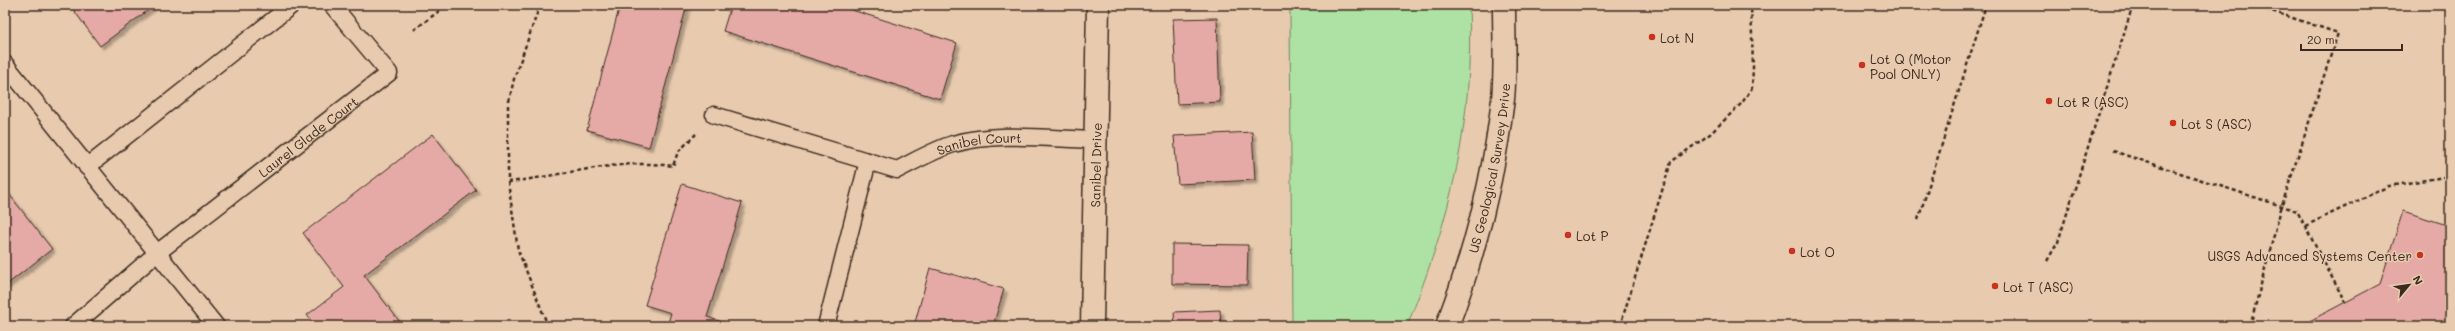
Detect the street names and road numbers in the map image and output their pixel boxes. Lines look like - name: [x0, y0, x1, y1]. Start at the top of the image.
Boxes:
- street label: US Geological Survey Drive: [1464, 83, 1513, 255]
- street label: Laurel Glade Court: [254, 92, 361, 180]
- street label: Sanibel Drive: [1086, 122, 1104, 208]
- street label: Sanibel Court: [934, 128, 1022, 158]

